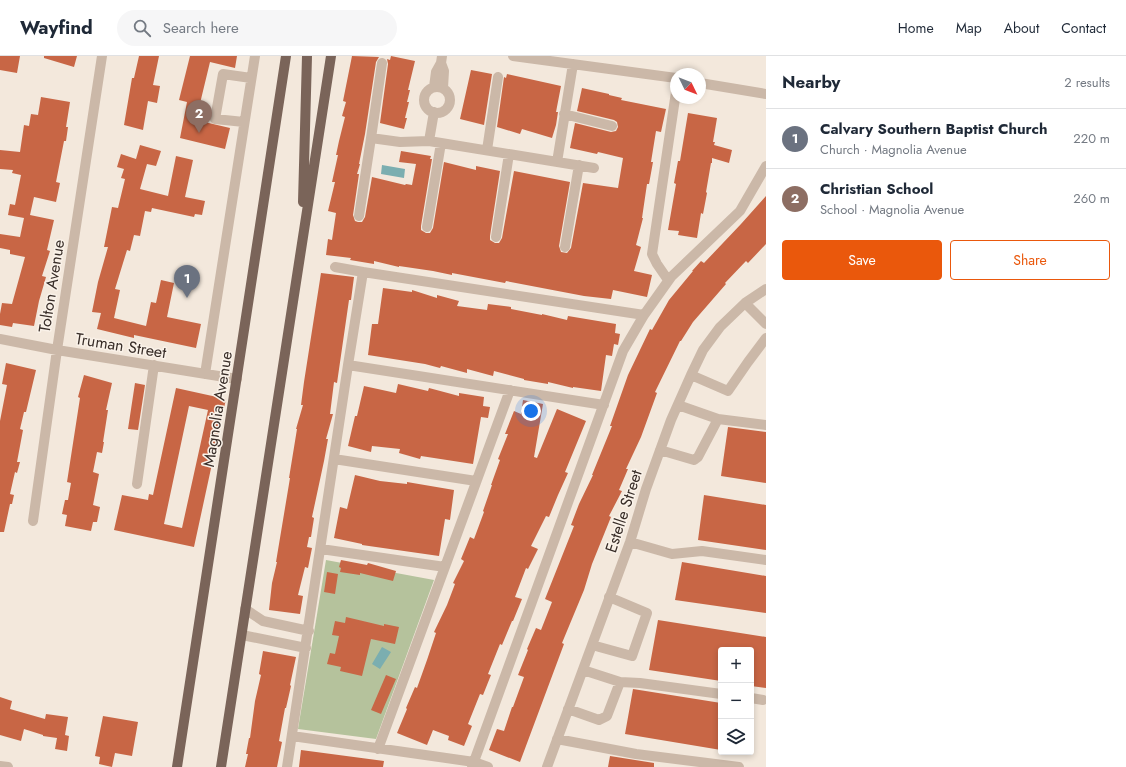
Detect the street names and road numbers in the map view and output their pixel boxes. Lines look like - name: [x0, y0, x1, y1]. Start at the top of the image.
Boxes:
- street label: Tolton Avenue: [33, 238, 70, 334]
- street label: Truman Street: [74, 327, 168, 364]
- street label: Magnolia Avenue: [197, 349, 238, 469]
- street label: Estelle Street: [599, 467, 648, 556]

